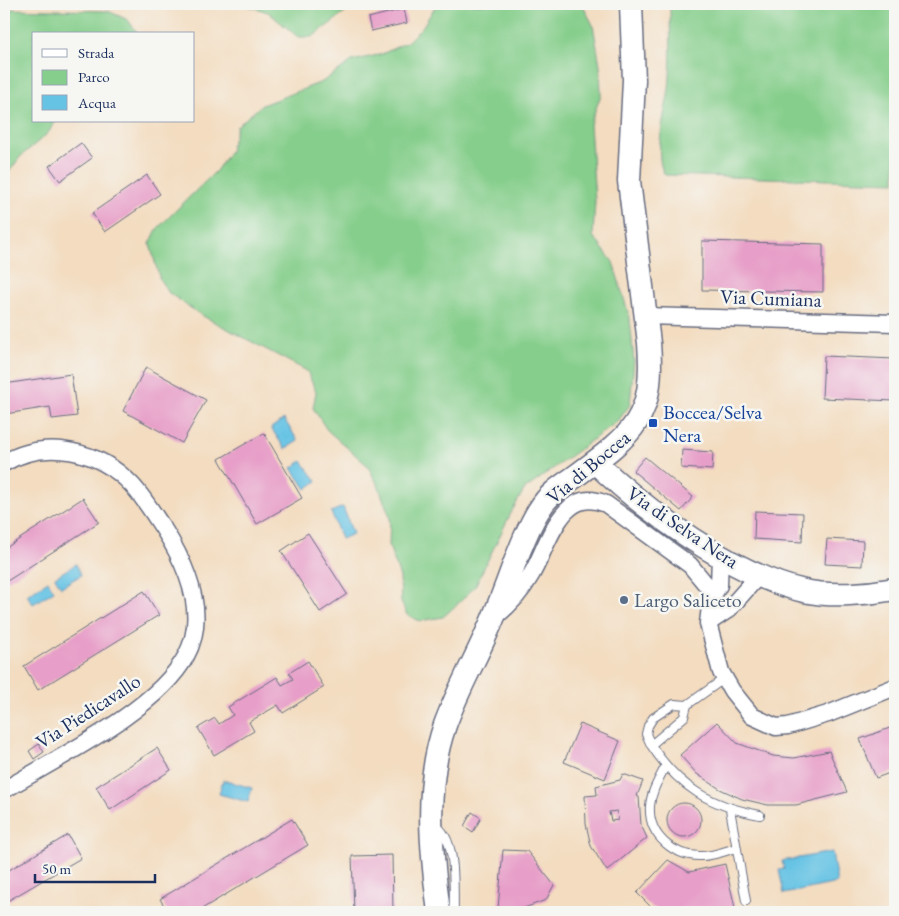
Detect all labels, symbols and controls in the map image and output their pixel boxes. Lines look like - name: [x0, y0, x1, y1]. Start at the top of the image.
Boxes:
- legend: [32, 32, 195, 122]
- text: Strada: [78, 43, 114, 62]
- text: Parco: [78, 67, 110, 86]
- text: Acqua: [77, 93, 116, 112]
- street label: Via Cumiana: [720, 283, 822, 313]
- place label: Boccea/Selva Nera: [663, 399, 762, 448]
- marker: Boccea/Selva Nera: [647, 417, 659, 429]
- street label: Via di Boccea: [541, 424, 635, 510]
- street label: Via di Selva Nera: [622, 480, 744, 574]
- place label: Largo Saliceto: [634, 587, 742, 613]
- marker: Largo Saliceto: [618, 594, 630, 606]
- street label: Via Piedicavallo: [31, 667, 145, 755]
- scale bar: [35, 851, 155, 883]
- text: 50 m: [42, 859, 71, 878]

